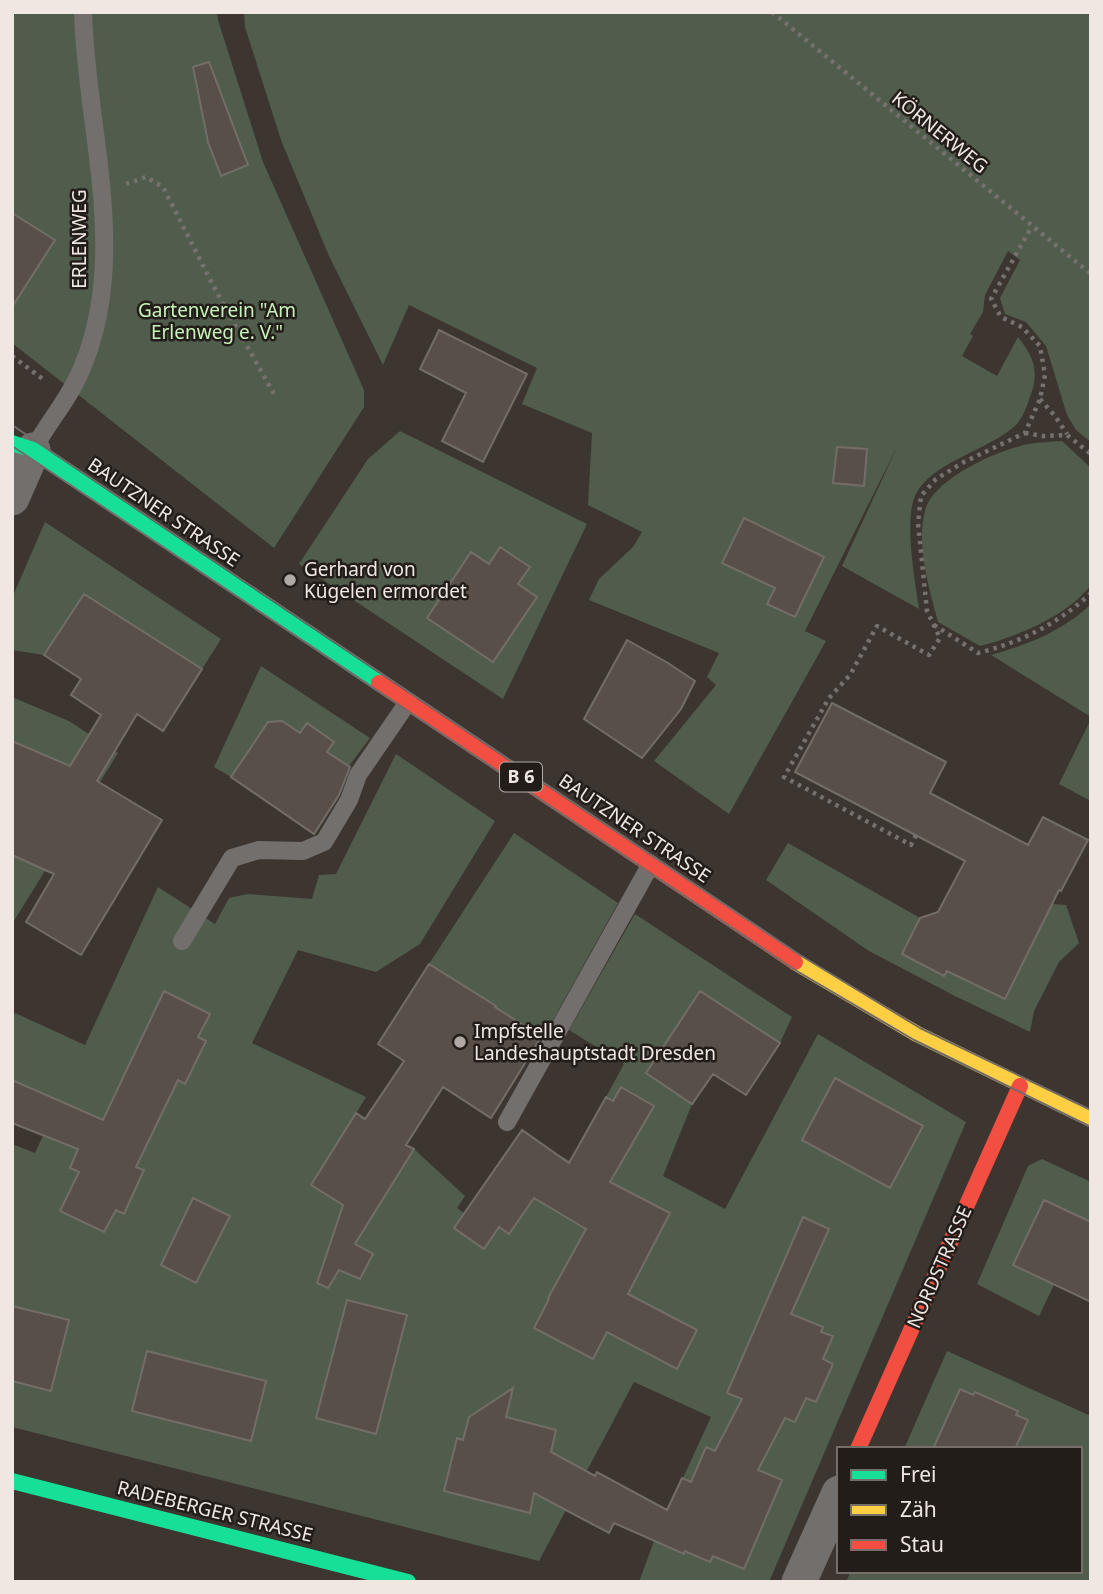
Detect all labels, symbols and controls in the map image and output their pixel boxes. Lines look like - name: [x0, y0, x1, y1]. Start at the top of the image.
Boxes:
- street label: KÖRNERWEG: [886, 85, 994, 179]
- street label: ERLENWEG: [66, 189, 92, 289]
- park label: Gartenverein "Am Erlenweg e. V.": [138, 297, 296, 345]
- street label: BAUTZNER STRASSE: [83, 451, 245, 573]
- place label: Gerhard von Kügelen ermordet: [304, 556, 467, 604]
- marker: Gerhard von Kügelen ermordet: [282, 572, 298, 588]
- road number: B 6: [500, 762, 542, 792]
- street label: BAUTZNER STRASSE: [554, 767, 716, 889]
- place label: Impfstelle Landeshauptstadt Dresden: [474, 1018, 716, 1066]
- marker: Impfstelle Landeshauptstadt Dresden: [452, 1034, 468, 1050]
- street label: NORDSTRASSE: [900, 1202, 978, 1332]
- legend: [837, 1447, 1082, 1573]
- text: Frei: [900, 1460, 936, 1488]
- street label: RADEBERGER STRASSE: [114, 1474, 316, 1548]
- text: Zäh: [900, 1495, 937, 1523]
- text: Stau: [900, 1530, 944, 1558]

